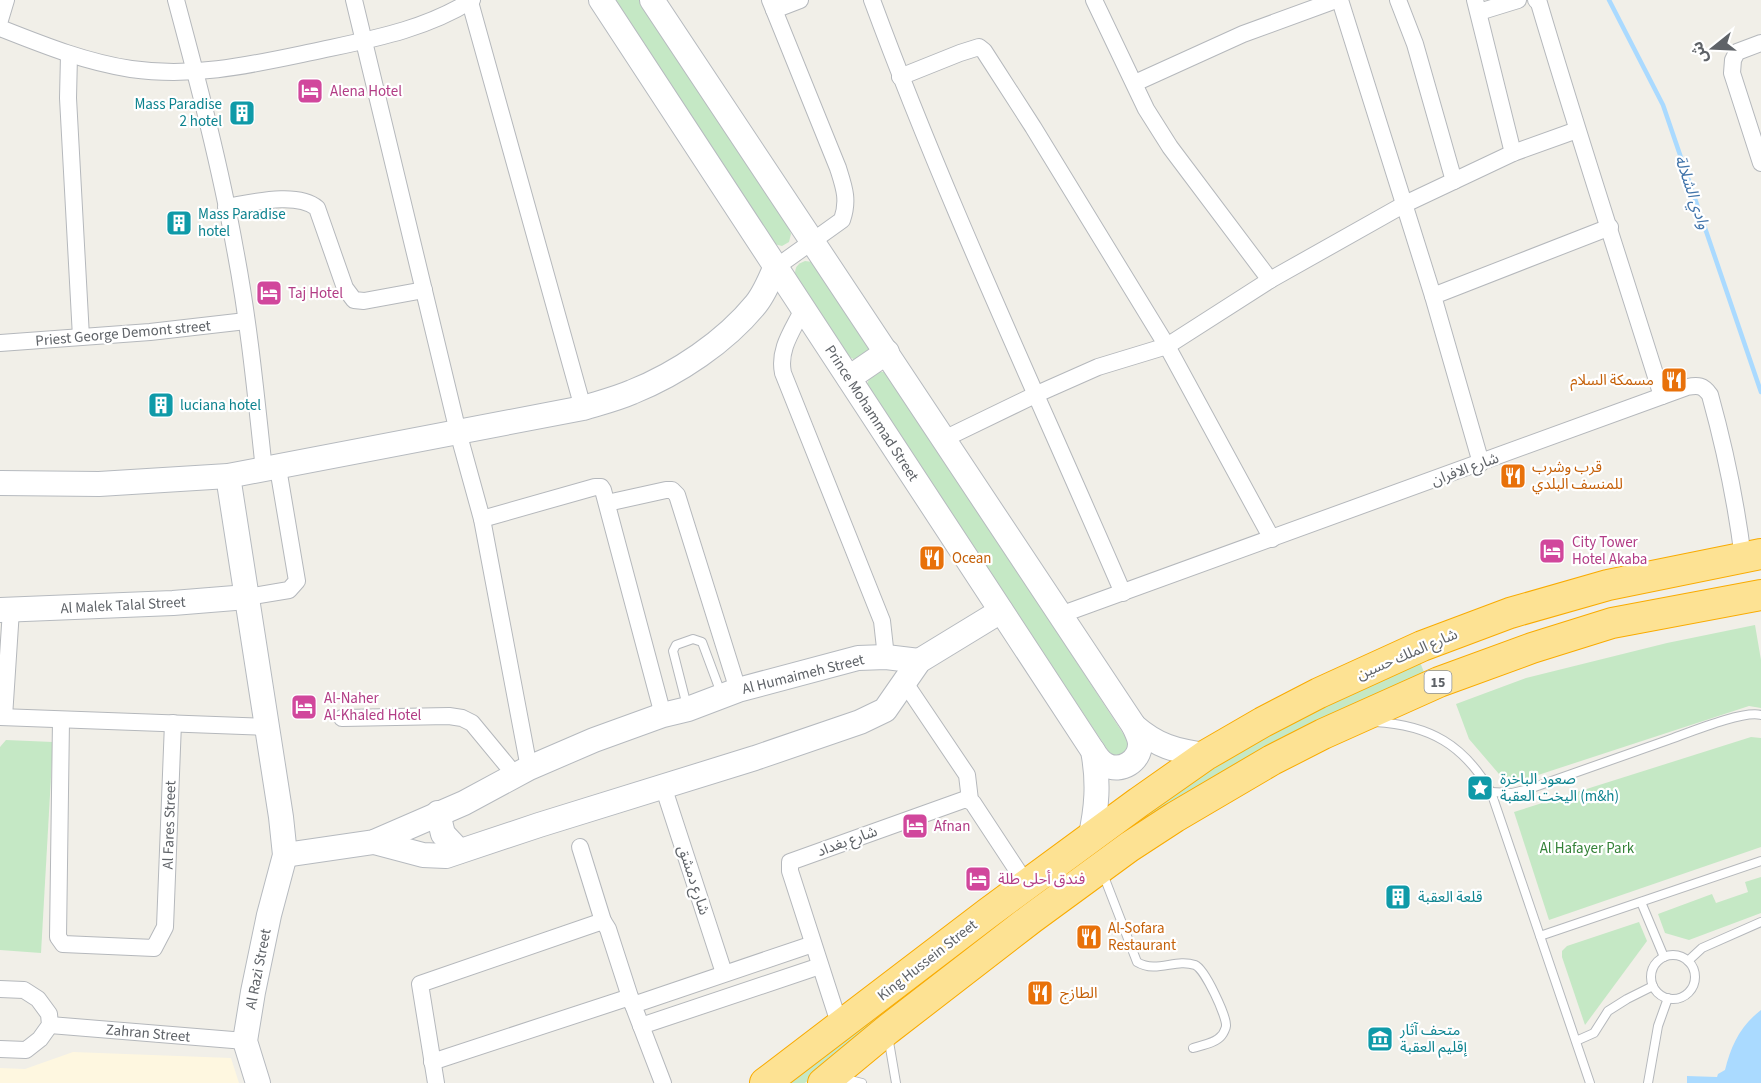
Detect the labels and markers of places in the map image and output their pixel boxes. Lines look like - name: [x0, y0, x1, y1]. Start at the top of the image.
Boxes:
- hotel icon: Alena Hotel: [295, 76, 325, 106]
- place label: Alena Hotel: [330, 81, 402, 102]
- place label: Mass Paradise 2 hotel: [134, 94, 222, 132]
- building icon: Mass Paradise 2 hotel: [227, 98, 257, 128]
- place label: Mass Paradise hotel: [198, 204, 286, 242]
- building icon: Mass Paradise hotel: [164, 208, 194, 238]
- hotel icon: Taj Hotel: [254, 278, 284, 308]
- place label: Taj Hotel: [288, 283, 343, 304]
- restaurant icon: مسمكة السلام: [1659, 365, 1689, 395]
- place label: مسمكة السلام: [1570, 370, 1654, 391]
- building icon: luciana hotel: [146, 390, 176, 420]
- place label: luciana hotel: [180, 395, 261, 416]
- place label: قرب وشرب للمنسف البلدي: [1532, 457, 1623, 495]
- restaurant icon: قرب وشرب للمنسف البلدي: [1498, 461, 1528, 491]
- place label: City Tower Hotel Akaba: [1572, 532, 1647, 570]
- hotel icon: City Tower Hotel Akaba: [1537, 536, 1567, 566]
- restaurant icon: Ocean: [917, 543, 947, 573]
- place label: Ocean: [952, 548, 991, 569]
- place label: Al-Naher Al-Khaled Hotel: [324, 688, 422, 726]
- hotel icon: Al-Naher Al-Khaled Hotel: [289, 692, 319, 722]
- place label: صعود الباخرة اليخت العقبة (m&h): [1500, 769, 1619, 807]
- place icon: صعود الباخرة اليخت العقبة (m&h): [1465, 773, 1495, 803]
- hotel icon: Afnan: [900, 811, 930, 841]
- place label: Afnan: [934, 816, 970, 837]
- hotel icon: فندق أحلى طلة: [963, 864, 993, 894]
- place label: فندق أحلى طلة: [998, 869, 1086, 890]
- building icon: قلعة العقبة: [1383, 882, 1413, 912]
- place label: قلعة العقبة: [1418, 887, 1483, 908]
- place label: Al-Sofara Restaurant: [1108, 918, 1176, 956]
- restaurant icon: Al-Sofara Restaurant: [1074, 922, 1104, 952]
- restaurant icon: الطازج: [1025, 978, 1055, 1008]
- place label: الطازج: [1060, 983, 1098, 1005]
- place label: متحف آثار إقليم العقبة: [1399, 1020, 1468, 1058]
- museum icon: متحف آثار إقليم العقبة: [1365, 1024, 1395, 1054]

